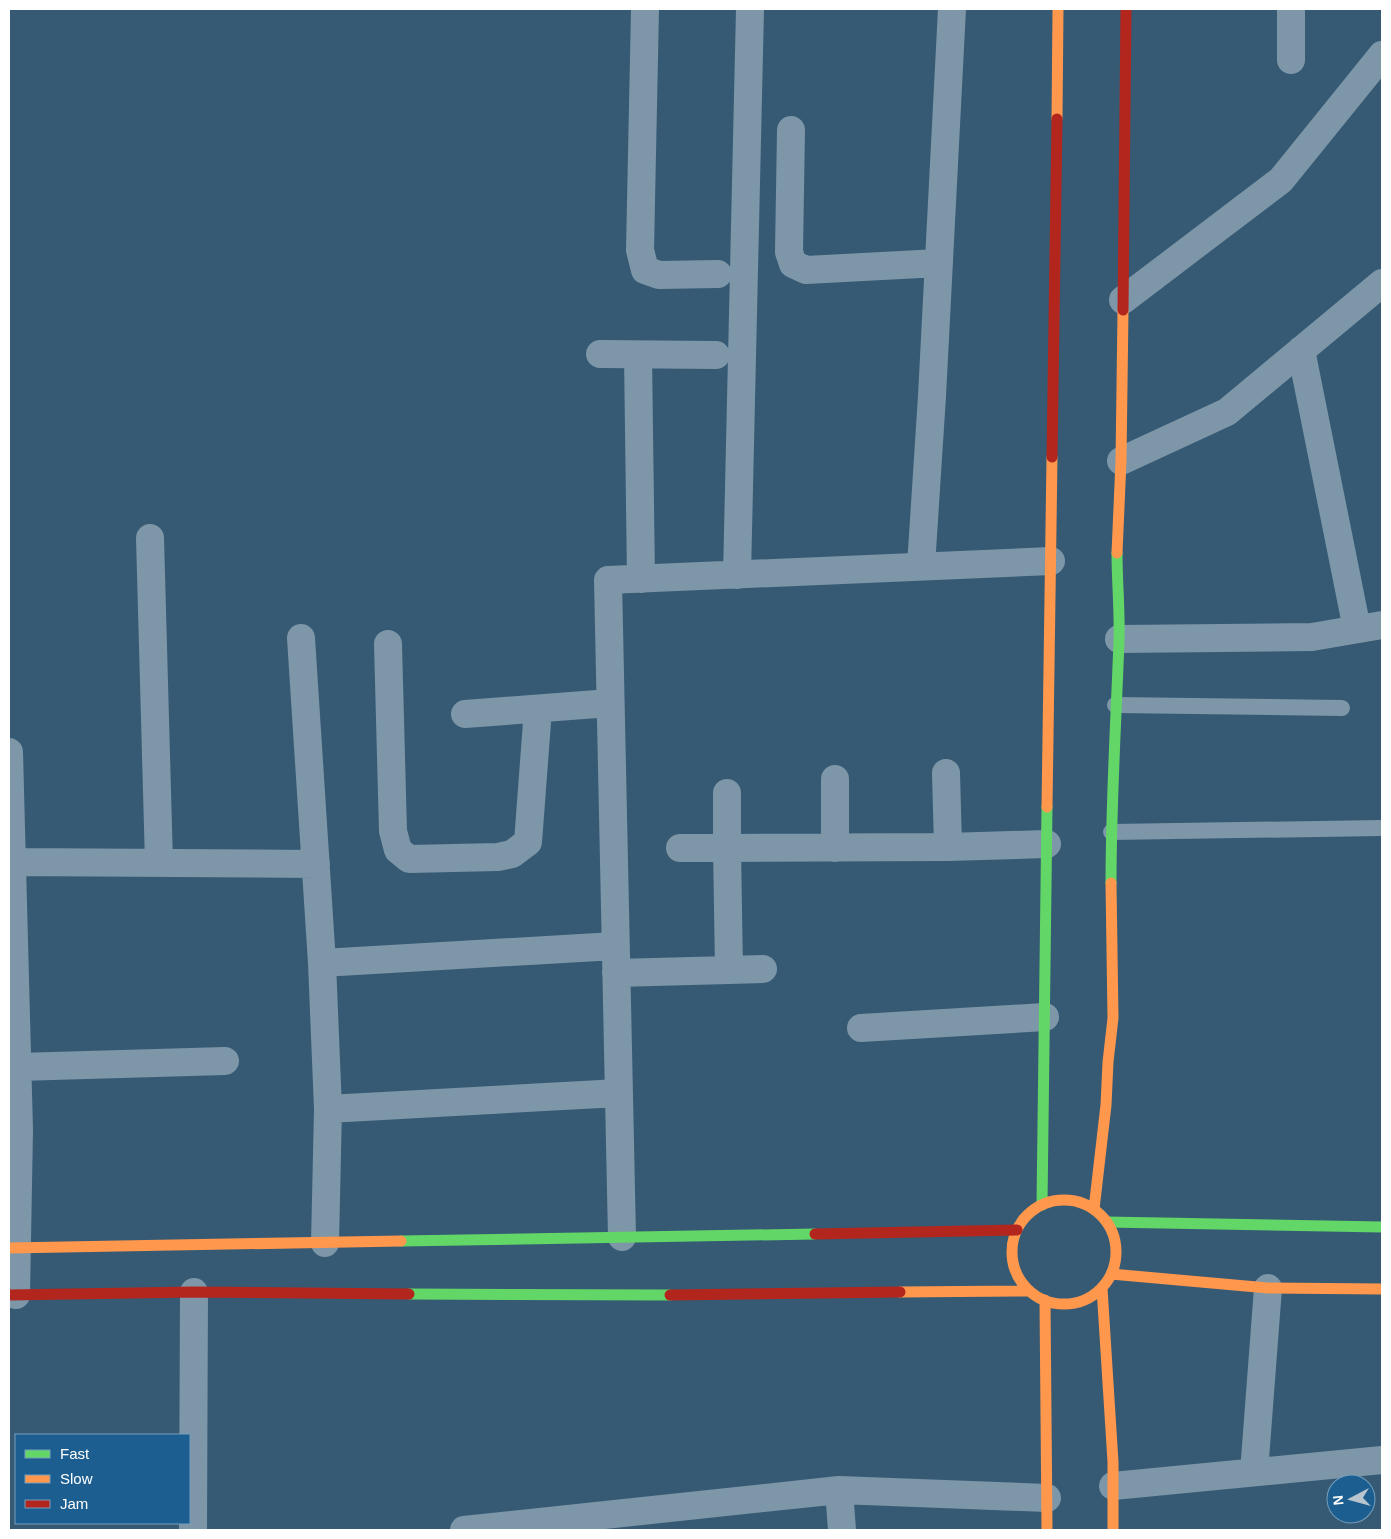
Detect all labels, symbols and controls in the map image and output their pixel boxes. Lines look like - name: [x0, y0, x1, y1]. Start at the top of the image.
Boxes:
- legend: [15, 1434, 190, 1524]
- text: Fast: [60, 1445, 90, 1462]
- text: Slow: [60, 1470, 93, 1487]
- north arrow: [1326, 1474, 1376, 1524]
- text: N: [1330, 1494, 1347, 1506]
- text: Jam: [60, 1495, 88, 1512]

